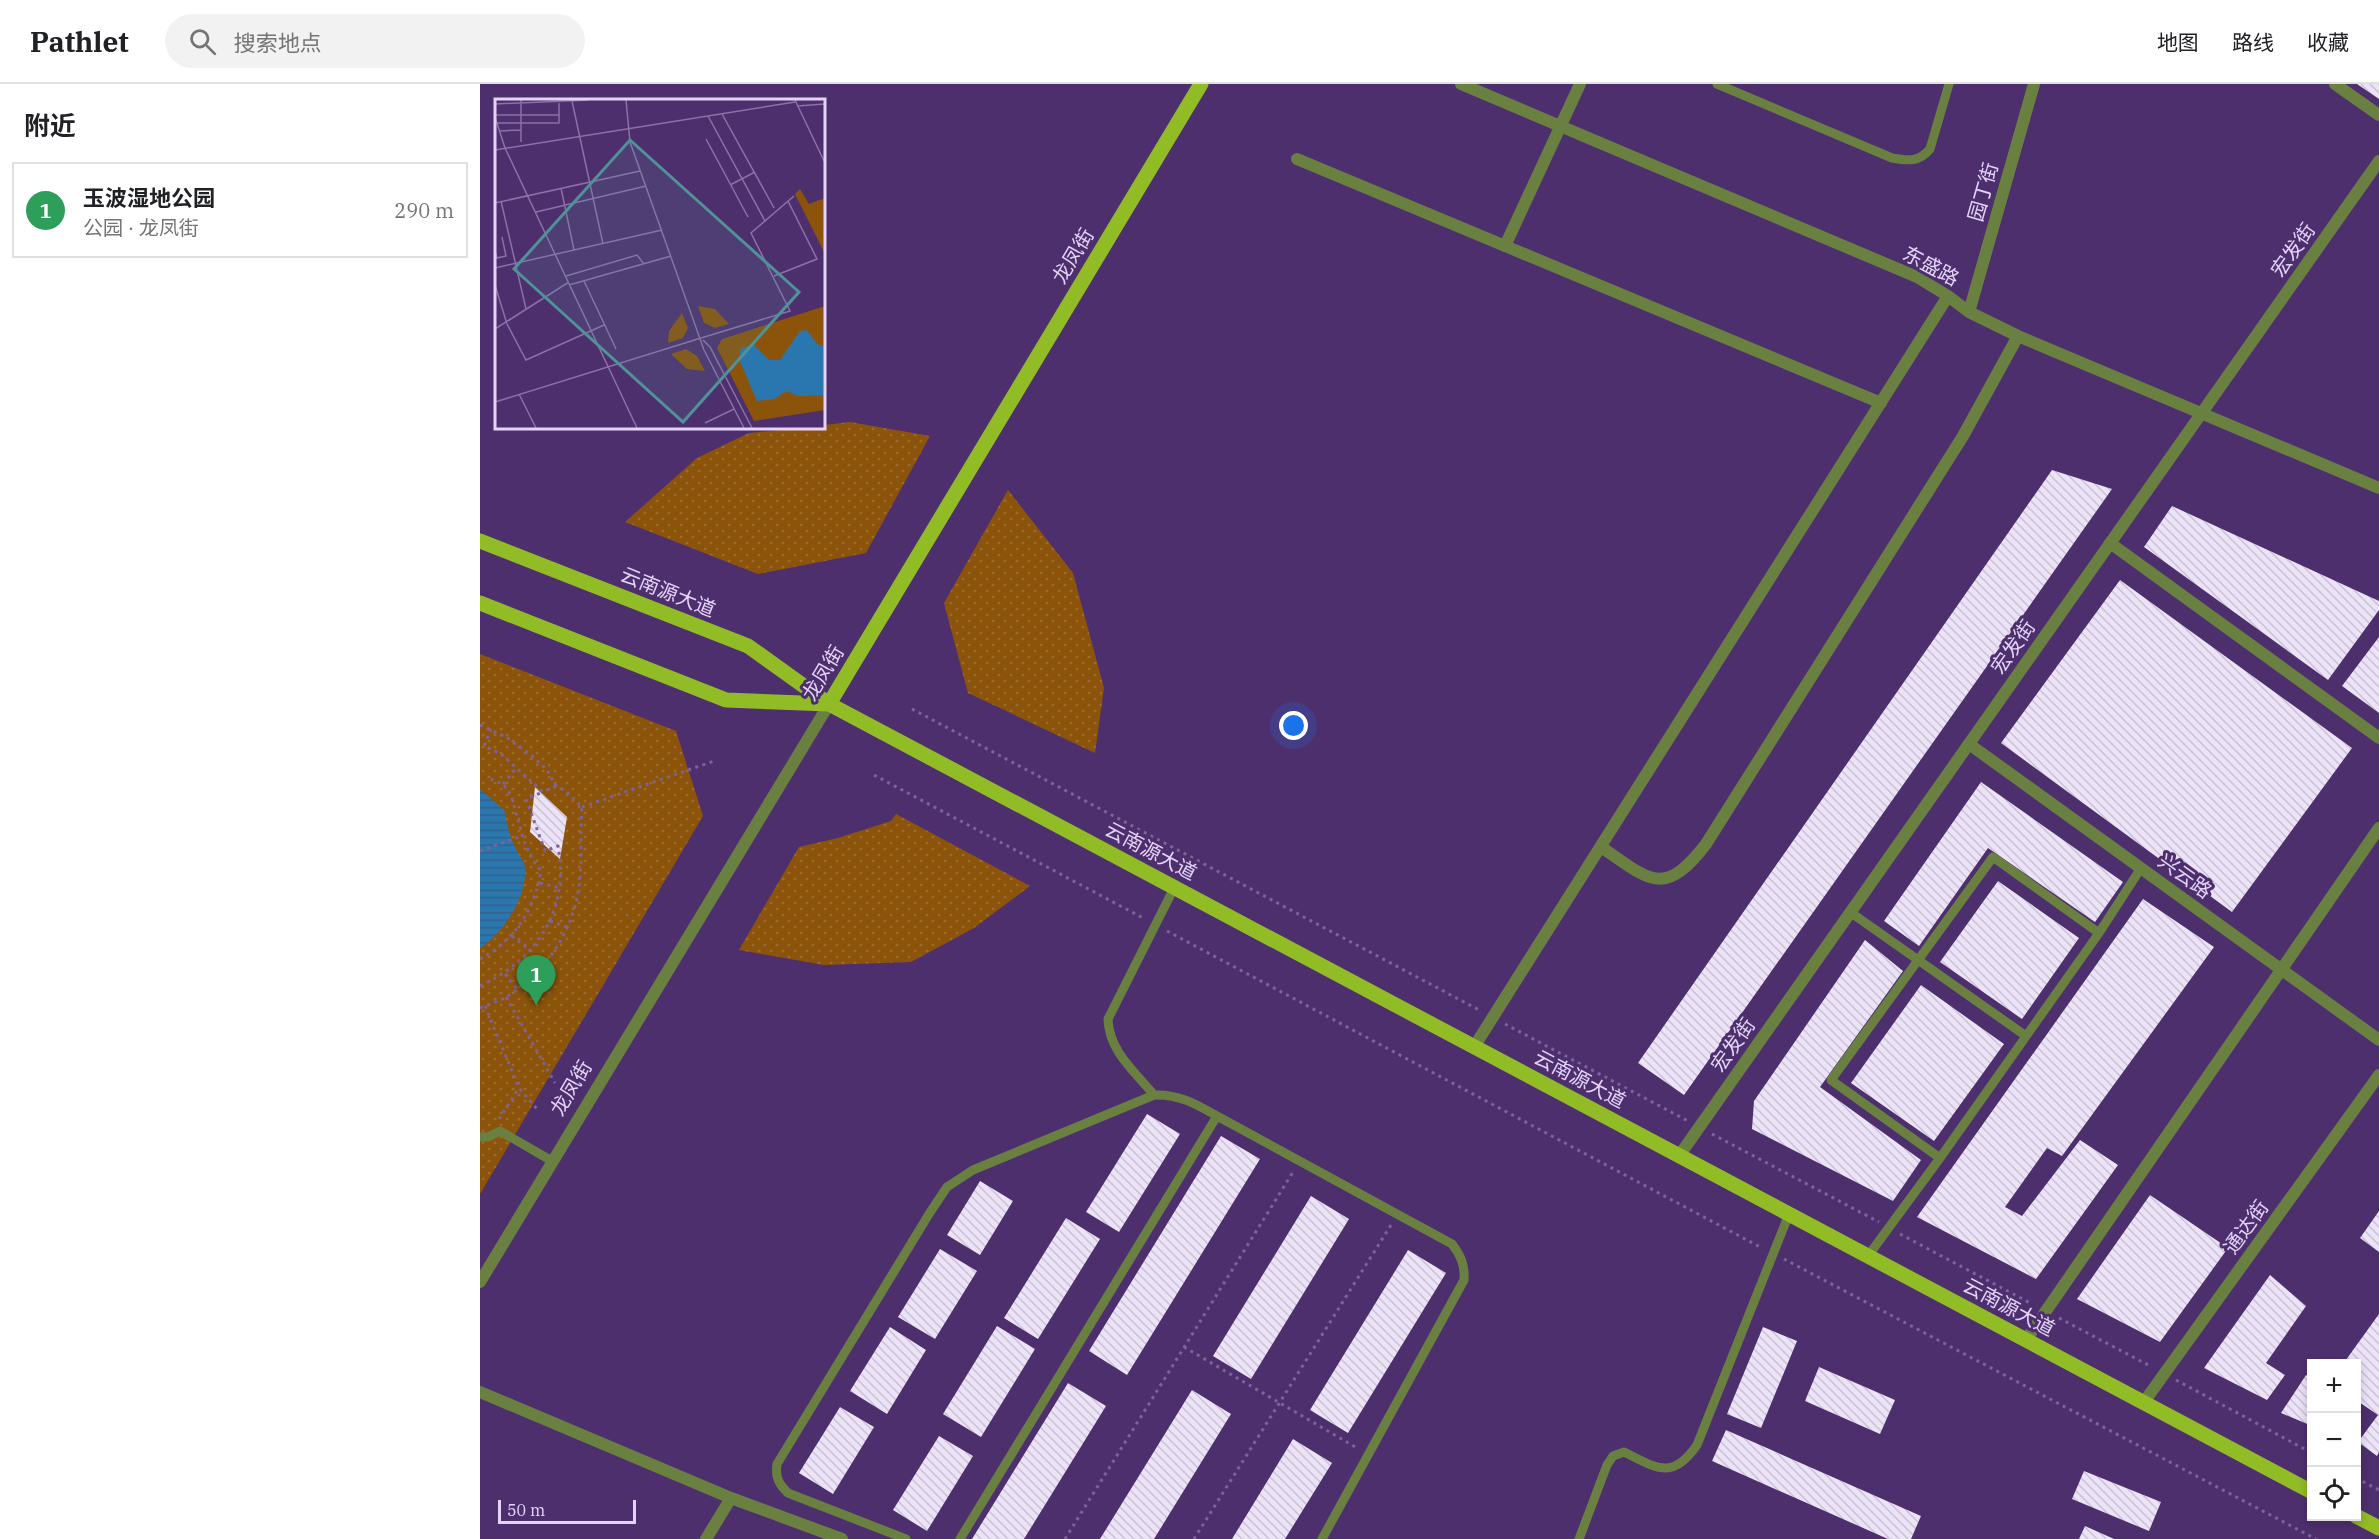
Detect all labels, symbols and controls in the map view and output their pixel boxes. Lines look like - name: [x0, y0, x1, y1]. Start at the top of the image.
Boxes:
- search box: [165, 14, 585, 68]
- text: Pathlet: [30, 23, 129, 60]
- icon: search: [186, 25, 219, 58]
- text: 搜索地点: [234, 28, 322, 57]
- text: 地图: [2157, 28, 2199, 56]
- text: 路线: [2232, 28, 2274, 56]
- text: 收藏: [2307, 28, 2349, 56]
- inset map: [495, 99, 825, 429]
- text: 附近: [24, 108, 76, 142]
- street label: 园丁街: [1961, 159, 2004, 224]
- text: 玉波湿地公园: [83, 183, 215, 212]
- text: 1: [40, 197, 52, 224]
- text: 290 m: [394, 197, 454, 224]
- text: 公园 · 龙凤街: [83, 214, 199, 241]
- street label: 宏发街: [2264, 217, 2321, 282]
- street label: 龙凤街: [1046, 223, 1100, 288]
- street label: 东盛路: [1898, 240, 1964, 292]
- street label: 云南源大道: [617, 560, 720, 623]
- street label: 宏发街: [1984, 614, 2041, 679]
- street label: 龙凤街: [796, 640, 850, 705]
- your location: [1279, 711, 1308, 740]
- street label: 云南源大道: [1101, 815, 1202, 886]
- street label: 兴云路: [2153, 847, 2217, 904]
- pin: 1: [516, 956, 556, 1005]
- street label: 宏发街: [1704, 1012, 1761, 1077]
- street label: 云南源大道: [1530, 1043, 1631, 1114]
- street label: 龙凤街: [544, 1055, 598, 1120]
- street label: 通达街: [2217, 1195, 2274, 1259]
- street label: 云南源大道: [1959, 1271, 2060, 1342]
- map controls: [2307, 1359, 2361, 1521]
- button: +: [2307, 1359, 2361, 1413]
- button: −: [2307, 1413, 2361, 1467]
- button: locate: [2307, 1467, 2361, 1521]
- scale bar: [498, 1497, 636, 1524]
- text: 50 m: [507, 1500, 545, 1520]

